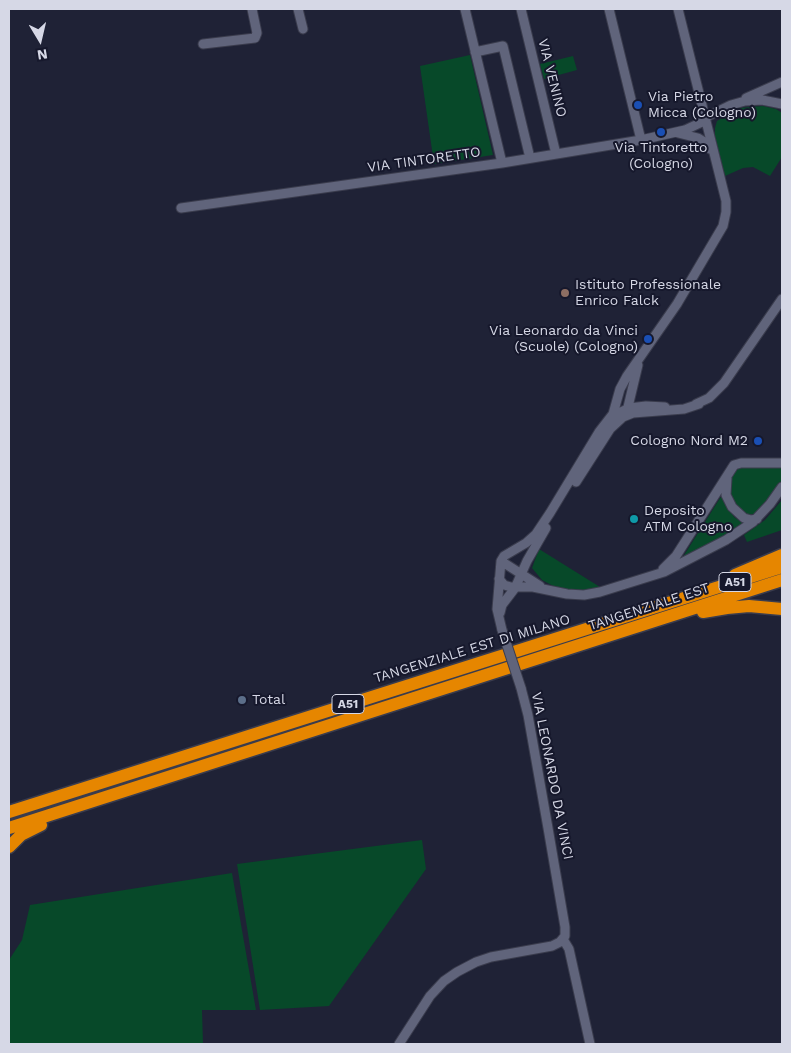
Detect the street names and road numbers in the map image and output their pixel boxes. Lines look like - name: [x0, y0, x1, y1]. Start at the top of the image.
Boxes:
- street label: VIA VENINO: [534, 37, 570, 119]
- street label: VIA TINTORETTO: [366, 144, 482, 176]
- road number: A51: [719, 572, 751, 592]
- street label: TANGENZIALE EST: [586, 579, 712, 635]
- street label: TANGENZIALE EST DI MILANO: [372, 611, 572, 687]
- street label: VIA LEONARDO DA VINCI: [528, 691, 576, 861]
- road number: A51: [332, 694, 364, 714]

